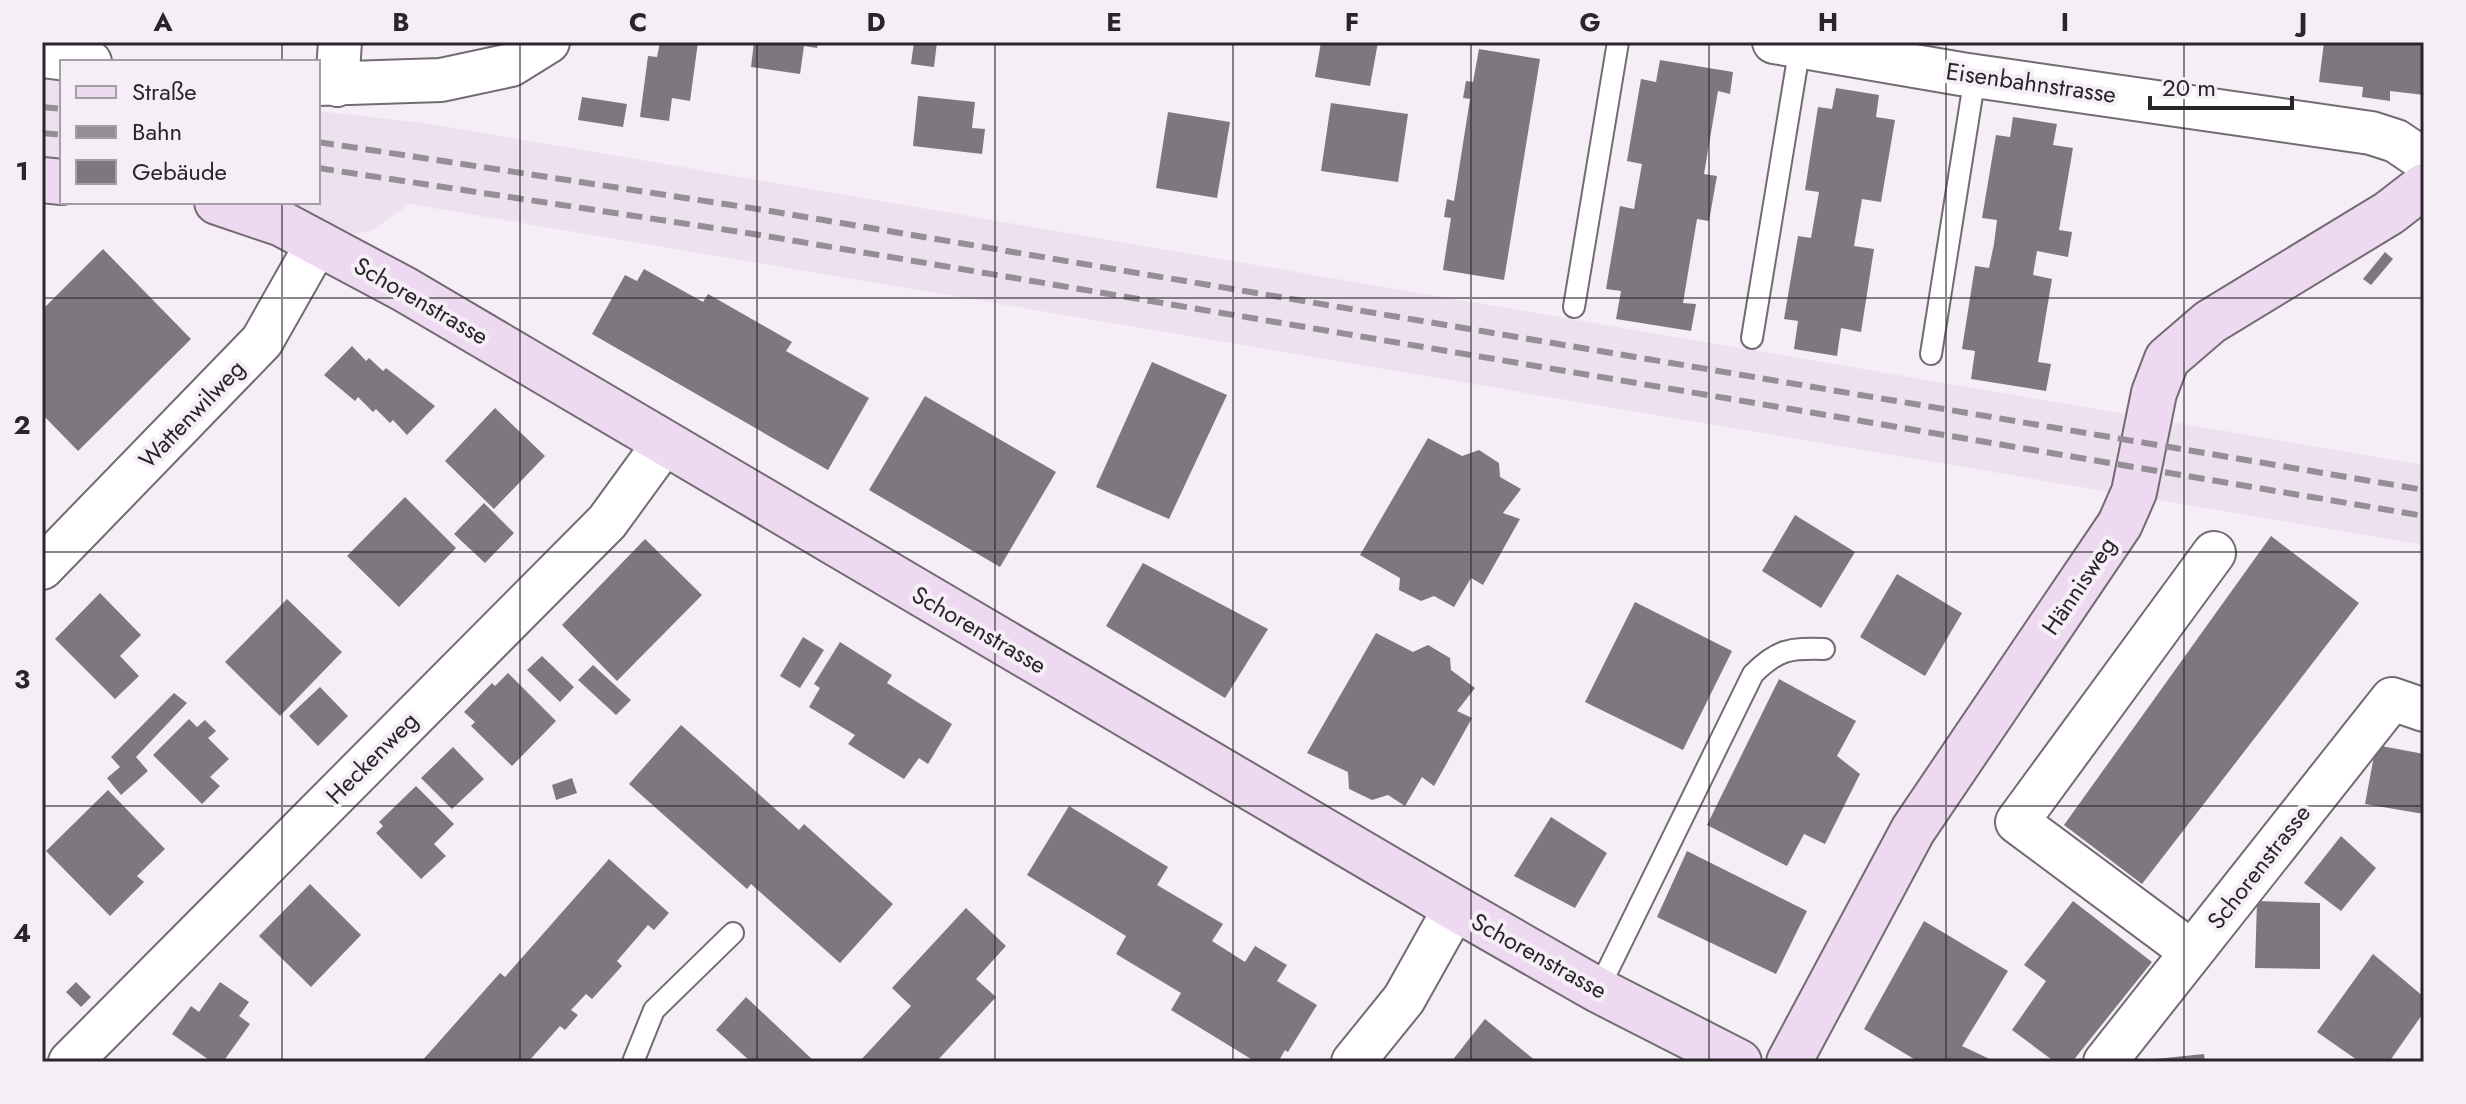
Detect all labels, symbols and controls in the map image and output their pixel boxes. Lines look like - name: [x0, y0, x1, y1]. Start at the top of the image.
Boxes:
- text: A: [152, 3, 173, 41]
- text: B: [392, 3, 410, 41]
- text: C: [629, 3, 647, 41]
- text: D: [866, 3, 886, 41]
- text: E: [1106, 3, 1122, 41]
- text: F: [1345, 3, 1359, 41]
- text: G: [1579, 3, 1601, 41]
- text: H: [1818, 3, 1838, 41]
- text: I: [2061, 3, 2069, 41]
- text: J: [2294, 3, 2307, 41]
- street label: Eisenbahnstrasse: [1944, 53, 2118, 112]
- legend: [60, 60, 320, 204]
- scale bar: [2150, 60, 2292, 110]
- text: 20 m: [2162, 70, 2216, 105]
- text: Straße: [132, 74, 197, 109]
- text: Bahn: [132, 114, 182, 149]
- text: 1: [15, 152, 29, 190]
- text: Gebäude: [132, 154, 227, 189]
- street label: Schorenstrasse: [348, 248, 495, 353]
- street label: Wattenwilweg: [131, 351, 253, 476]
- text: 2: [13, 406, 31, 444]
- street label: Hännisweg: [2033, 530, 2124, 642]
- street label: Schorenstrasse: [906, 577, 1053, 682]
- text: 3: [14, 660, 30, 698]
- street label: Heckenweg: [318, 704, 426, 812]
- street label: Schorenstrasse: [2199, 797, 2319, 937]
- street label: Schorenstrasse: [1465, 904, 1613, 1007]
- text: 4: [13, 914, 31, 952]

